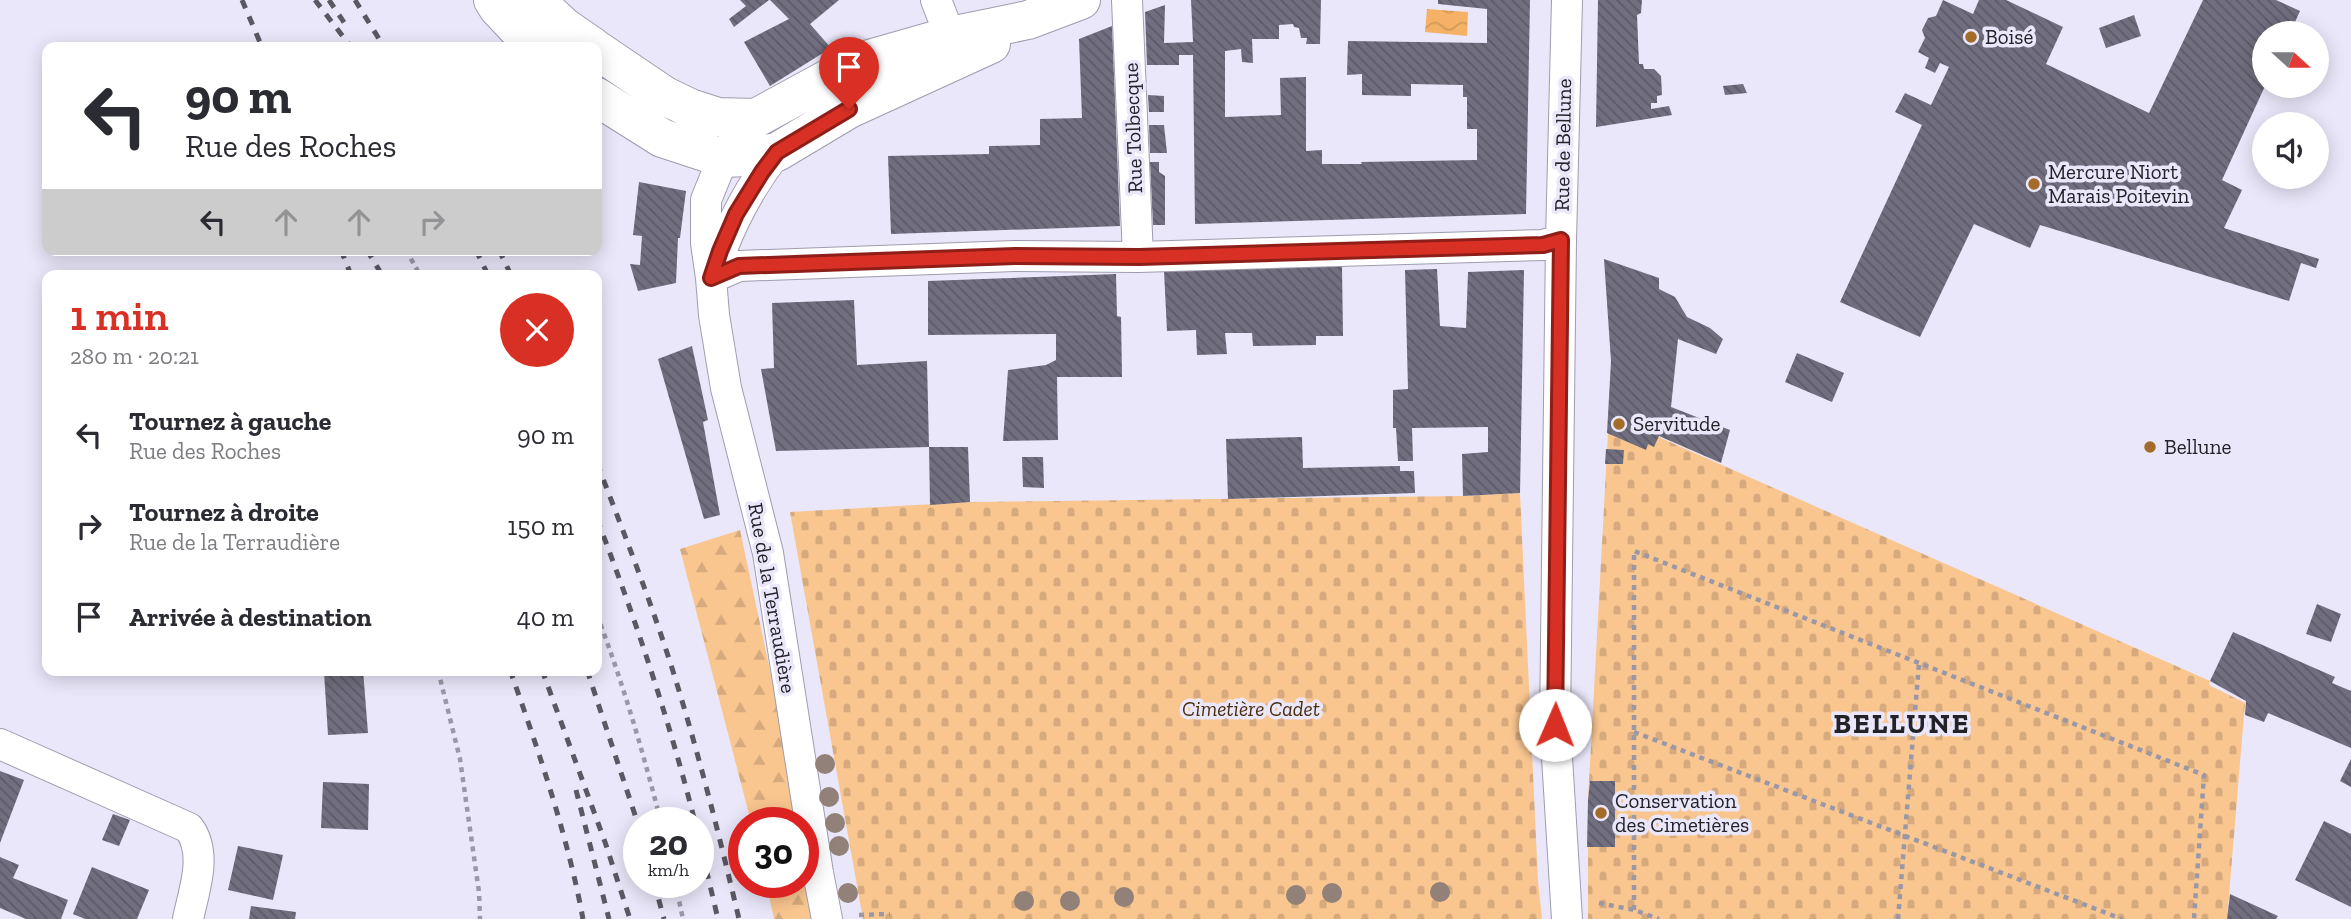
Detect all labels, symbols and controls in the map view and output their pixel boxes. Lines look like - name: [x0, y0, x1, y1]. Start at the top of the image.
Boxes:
- north arrow: [2252, 21, 2329, 98]
- map controls: [2252, 21, 2329, 189]
- place label: Boisé: [1985, 24, 2034, 49]
- marker: Boisé: [1963, 29, 1979, 45]
- pin: [819, 37, 879, 109]
- icon: arrive: [830, 48, 868, 86]
- street label: Rue Tolbecque: [1118, 62, 1147, 194]
- text: 90 m: [185, 67, 292, 126]
- icon: left: [70, 70, 161, 161]
- street label: Rue de Bellune: [1549, 78, 1576, 212]
- button: sound: [2252, 112, 2329, 189]
- text: Rue des Roches: [185, 127, 396, 165]
- place label: Mercure Niort Marais Poitevin: [2048, 159, 2189, 208]
- marker: Mercure Niort Marais Poitevin: [2026, 176, 2042, 192]
- icon: left: [194, 203, 232, 241]
- icon: ahead: [267, 203, 305, 241]
- icon: ahead: [340, 203, 378, 241]
- icon: right: [413, 203, 451, 241]
- text: 1 min: [70, 290, 169, 341]
- button: close: [500, 293, 574, 367]
- text: 280 m · 20:21: [70, 342, 199, 370]
- text: Tournez à gauche: [129, 405, 331, 437]
- place label: Servitude: [1633, 411, 1721, 436]
- icon: left: [70, 416, 108, 454]
- marker: Servitude: [1611, 416, 1627, 432]
- text: 90 m: [517, 419, 574, 451]
- place label: Bellune: [2164, 434, 2232, 459]
- text: Rue des Roches: [129, 437, 281, 465]
- marker: Bellune: [2142, 439, 2158, 455]
- text: Tournez à droite: [129, 496, 319, 528]
- street label: Rue de la Terraudière: [743, 501, 802, 695]
- icon: right: [70, 507, 108, 545]
- text: 150 m: [507, 510, 574, 542]
- text: Rue de la Terraudière: [129, 528, 340, 556]
- icon: arrive: [70, 598, 108, 636]
- text: Arrivée à destination: [129, 601, 372, 633]
- text: 40 m: [517, 601, 574, 633]
- position arrow: [1518, 688, 1592, 762]
- park label: Cimetière Cadet: [1182, 696, 1320, 721]
- district label: BELLUNE: [1834, 707, 1970, 740]
- place label: Conservation des Cimetières: [1615, 788, 1749, 837]
- marker: Conservation des Cimetières: [1593, 805, 1609, 821]
- speed limit sign: 30: [728, 807, 819, 898]
- text: 20: [649, 822, 688, 864]
- text: km/h: [648, 859, 689, 881]

